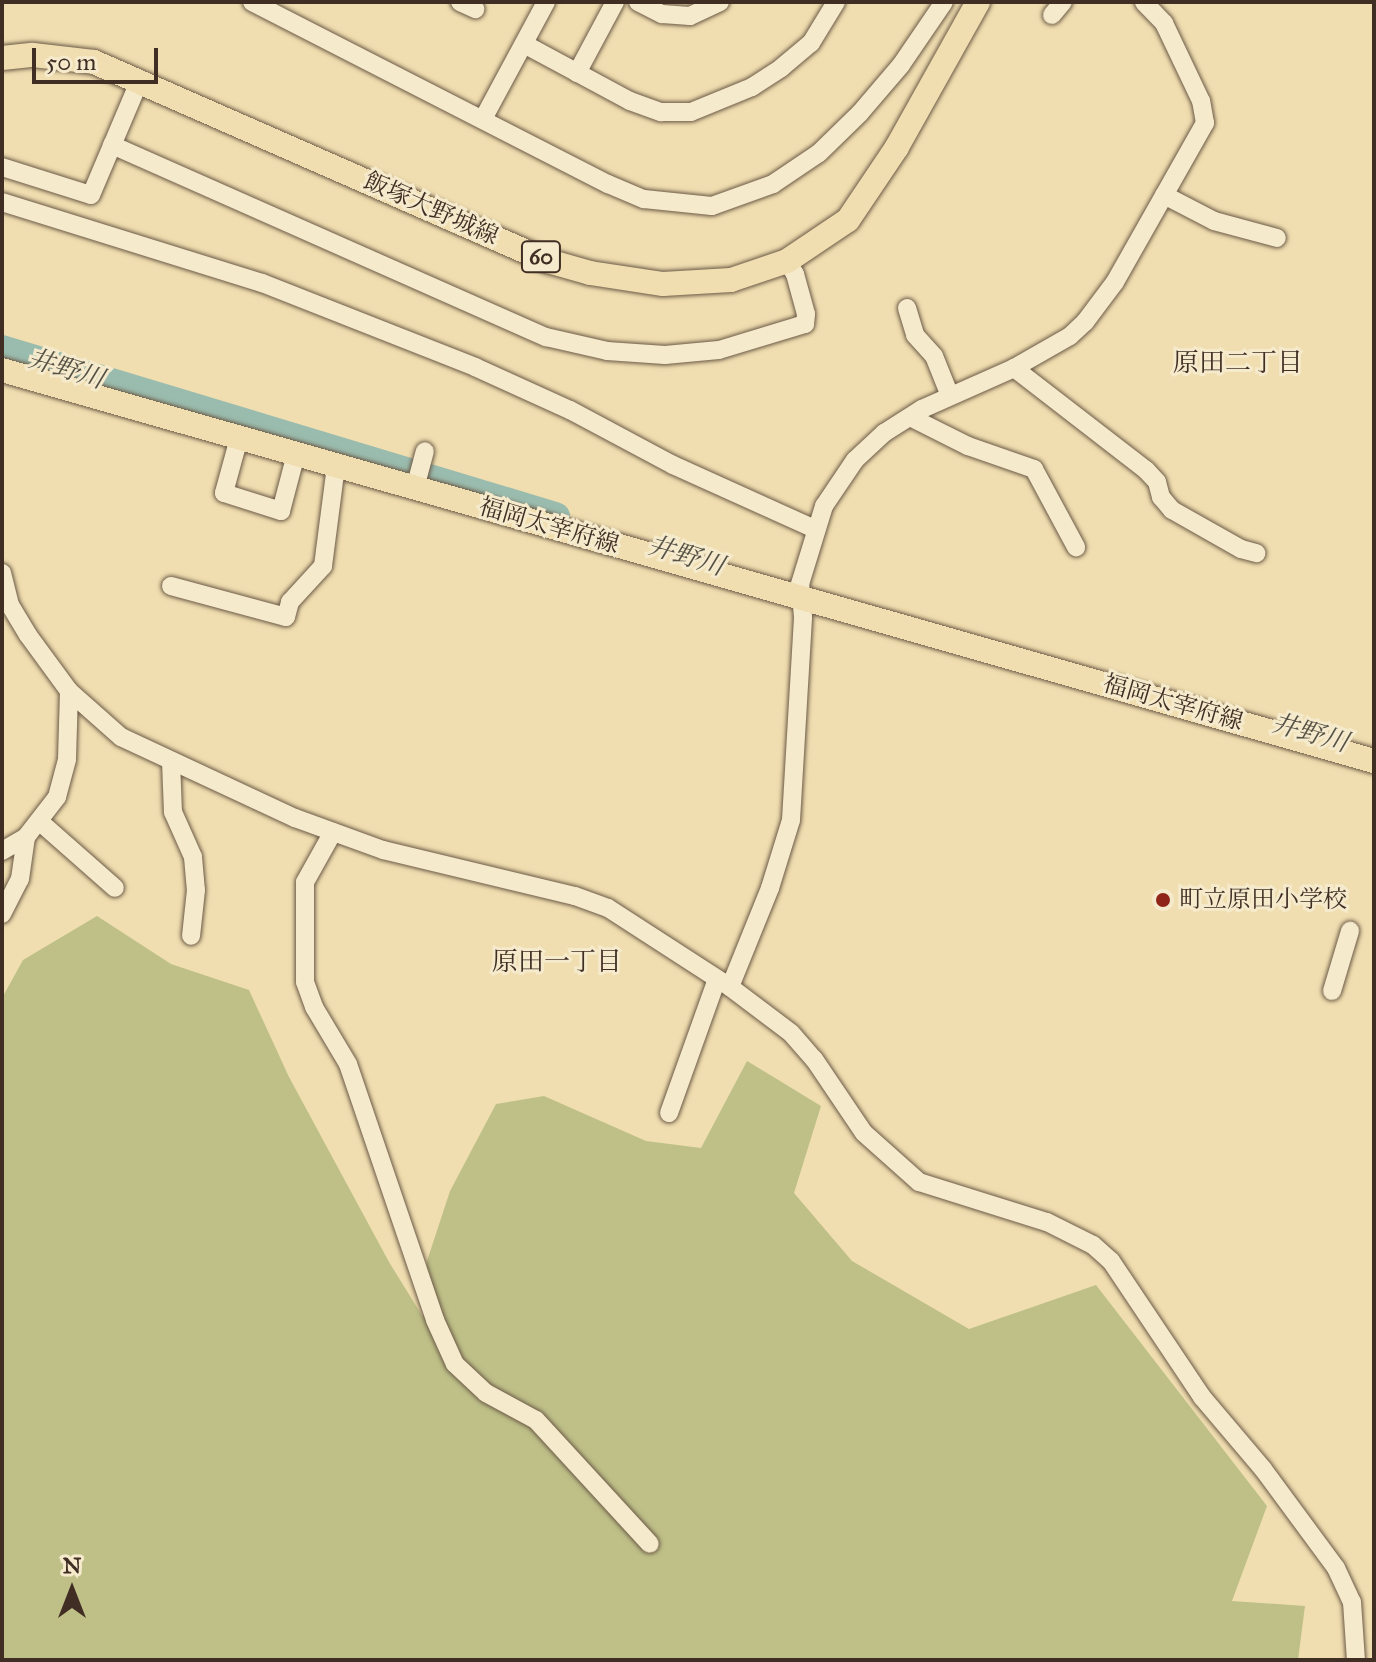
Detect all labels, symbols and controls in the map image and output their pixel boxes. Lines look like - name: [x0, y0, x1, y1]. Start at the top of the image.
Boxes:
- scale bar: [36, 32, 162, 82]
- text: 50 m: [46, 47, 96, 77]
- street label: 飯塚大野城線: [359, 167, 503, 251]
- road number: 60: [519, 239, 563, 275]
- water label: 井野川: [24, 343, 108, 395]
- district label: 原田二丁目: [1173, 347, 1303, 379]
- street label: 福岡太宰府線: [476, 492, 622, 560]
- water label: 井野川: [644, 530, 728, 582]
- street label: 福岡太宰府線: [1100, 669, 1246, 737]
- water label: 井野川: [1268, 707, 1352, 759]
- place label: 町立原田小学校: [1179, 886, 1347, 914]
- marker: 町立原田小学校: [1154, 891, 1172, 909]
- district label: 原田一丁目: [492, 946, 622, 978]
- north arrow: [32, 1550, 112, 1630]
- text: N: [63, 1552, 81, 1579]

